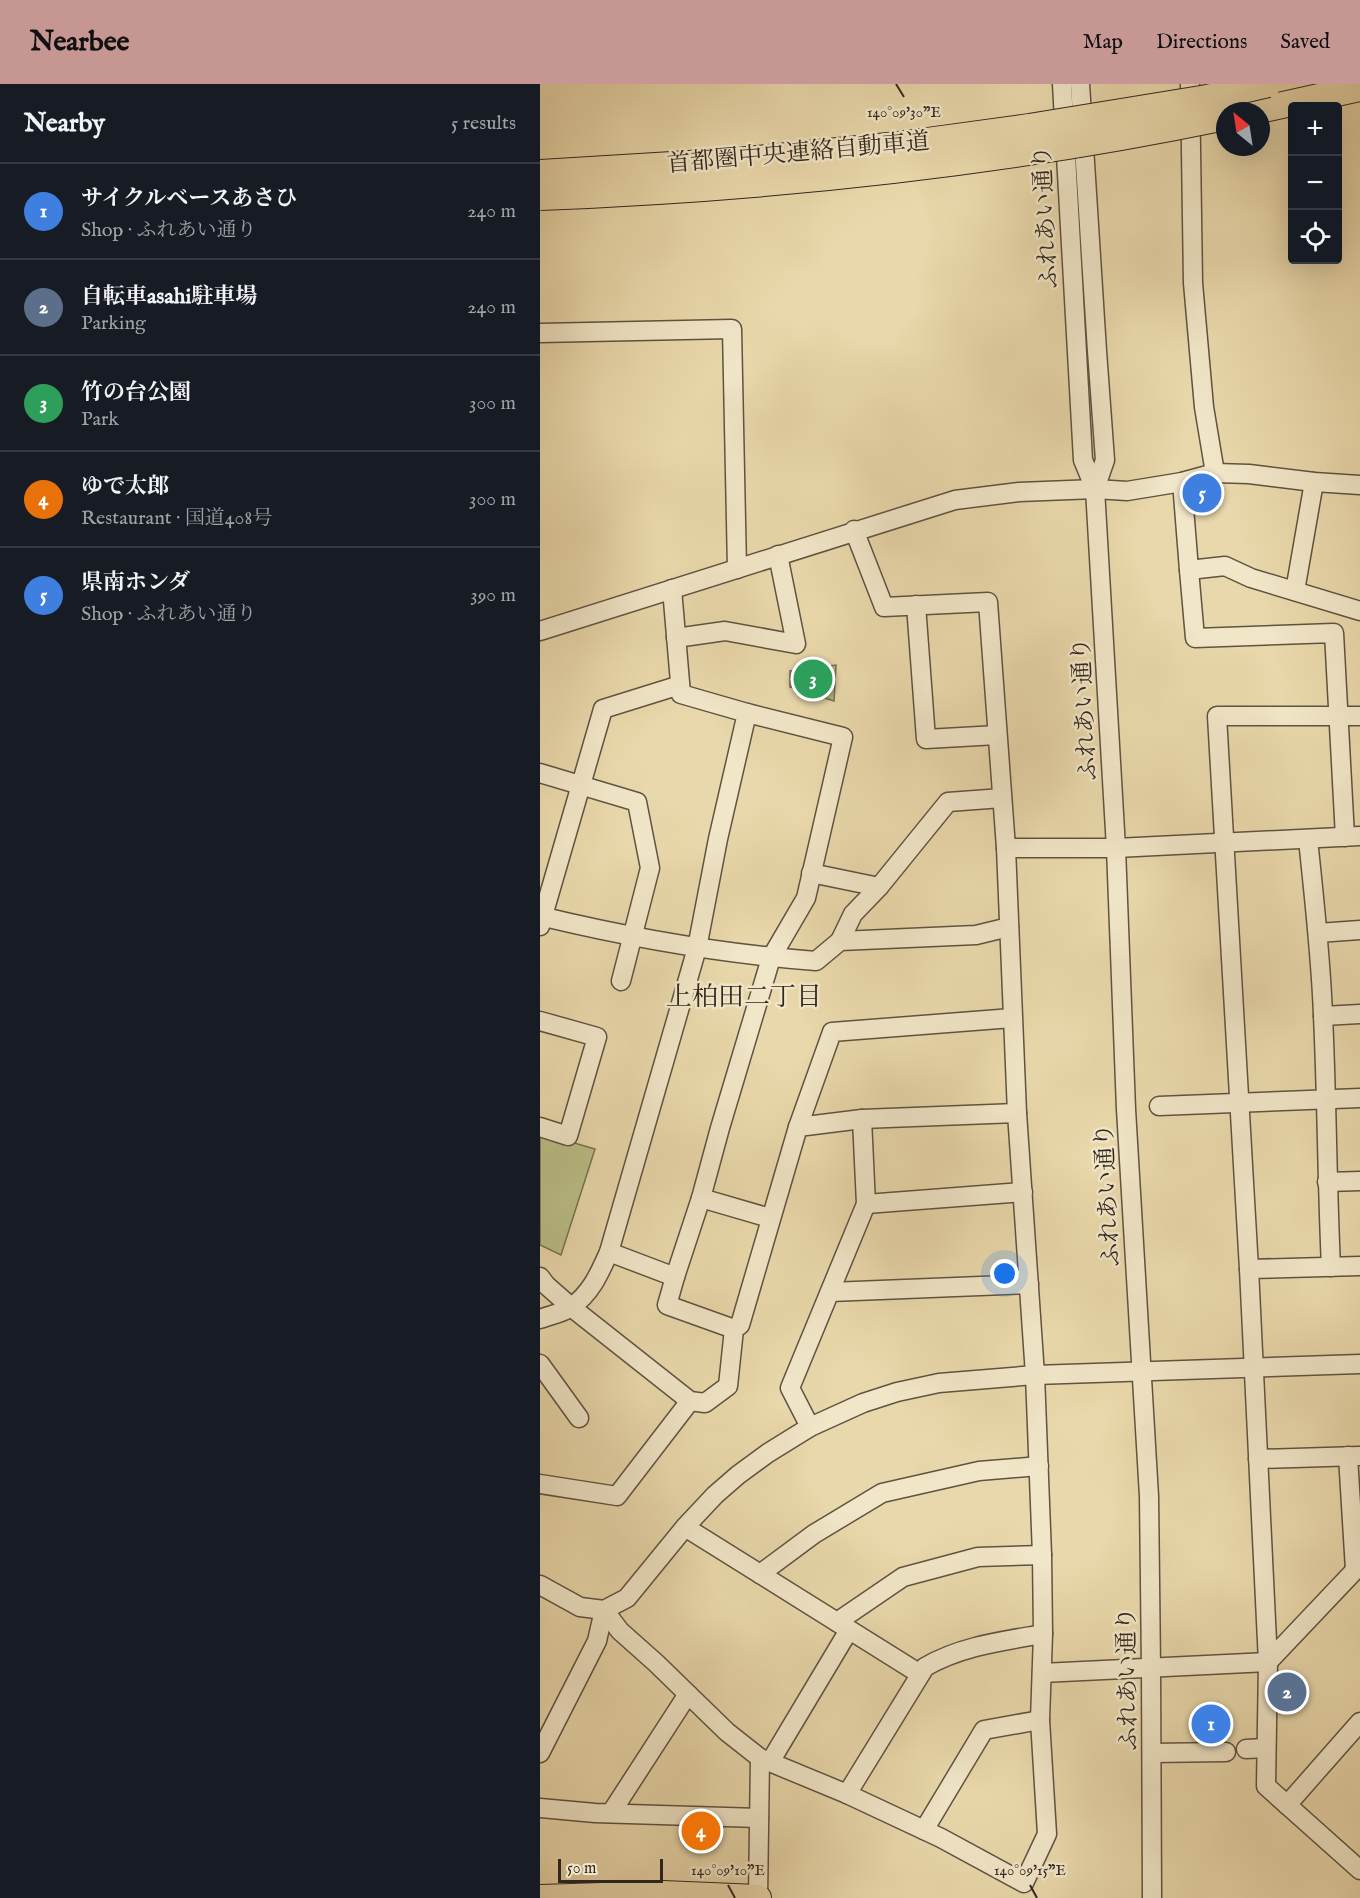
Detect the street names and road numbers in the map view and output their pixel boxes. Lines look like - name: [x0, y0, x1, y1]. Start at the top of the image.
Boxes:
- street label: 首都圏中央連絡自動車道: [665, 127, 931, 180]
- street label: ふれあい通り: [1027, 144, 1066, 290]
- street label: ふれあい通り: [1066, 636, 1105, 782]
- street label: ふれあい通り: [1089, 1122, 1128, 1268]
- street label: ふれあい通り: [1112, 1607, 1145, 1751]

